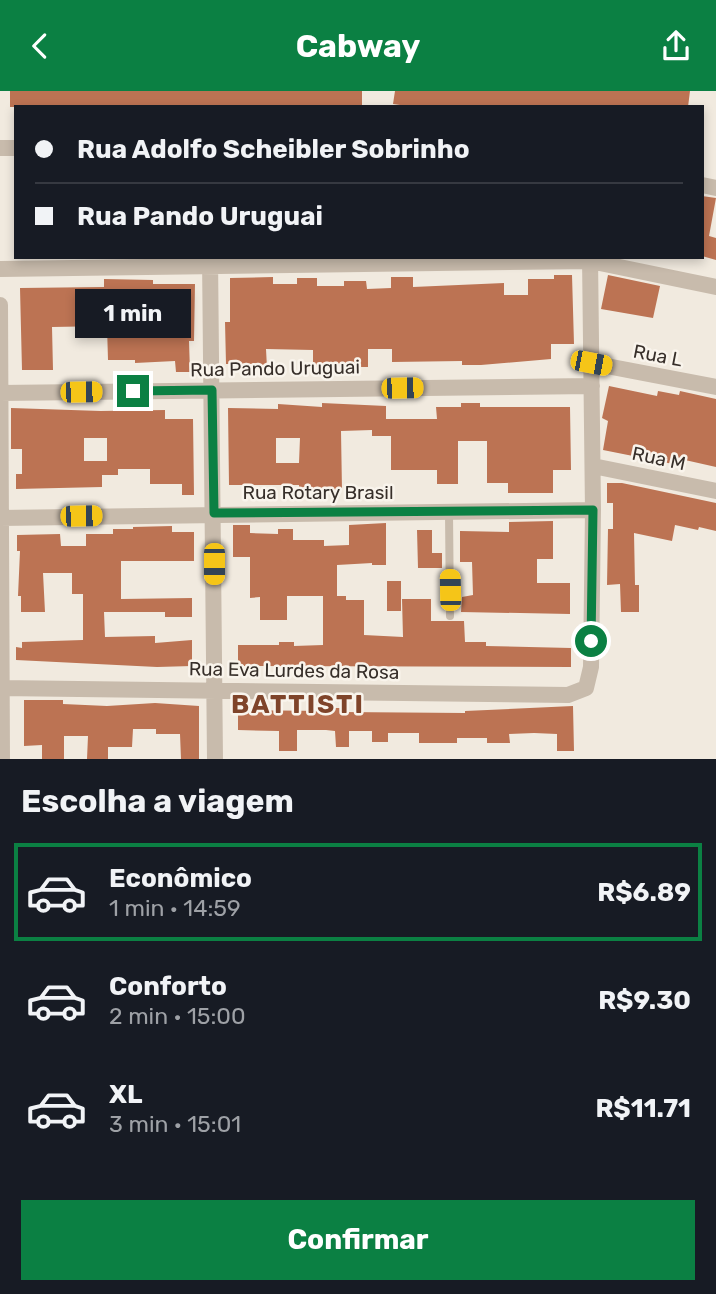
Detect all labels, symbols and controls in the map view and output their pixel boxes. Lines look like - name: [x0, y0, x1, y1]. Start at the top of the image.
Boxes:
- icon: back: [21, 27, 59, 65]
- text: Cabway: [296, 27, 420, 65]
- icon: share: [657, 27, 695, 65]
- text: Rua Adolfo Scheibler Sobrinho: [77, 134, 470, 165]
- text: Rua Pando Uruguai: [77, 201, 323, 232]
- callout: 1 min: [75, 289, 191, 338]
- text: 1 min: [104, 299, 162, 327]
- street label: Rua L: [631, 339, 685, 372]
- car: [569, 349, 614, 377]
- street label: Rua Pando Uruguai: [190, 356, 360, 381]
- route end: [117, 375, 149, 407]
- car: [381, 377, 424, 399]
- car: [60, 381, 103, 403]
- street label: Rua M: [630, 442, 688, 475]
- street label: Rua Rotary Brasil: [242, 481, 394, 504]
- car: [60, 505, 103, 527]
- car: [204, 543, 225, 585]
- car: [440, 569, 461, 611]
- route start: [575, 625, 607, 657]
- street label: Rua Eva Lurdes da Rosa: [189, 657, 399, 684]
- district label: BATTISTI: [231, 689, 365, 720]
- text: Escolha a viagem: [21, 782, 294, 820]
- icon: car: [25, 861, 88, 924]
- text: Econômico: [109, 863, 252, 894]
- text: R$6.89: [597, 877, 691, 908]
- text: 1 min · 14:59: [109, 894, 241, 922]
- icon: car: [25, 969, 88, 1032]
- text: Conforto: [109, 971, 227, 1002]
- text: R$9.30: [598, 985, 691, 1016]
- text: 2 min · 15:00: [109, 1002, 246, 1030]
- icon: car: [25, 1077, 88, 1140]
- text: XL: [109, 1079, 142, 1110]
- text: R$11.71: [595, 1093, 691, 1124]
- text: 3 min · 15:01: [109, 1110, 241, 1138]
- button: Confirmar: [21, 1200, 695, 1280]

